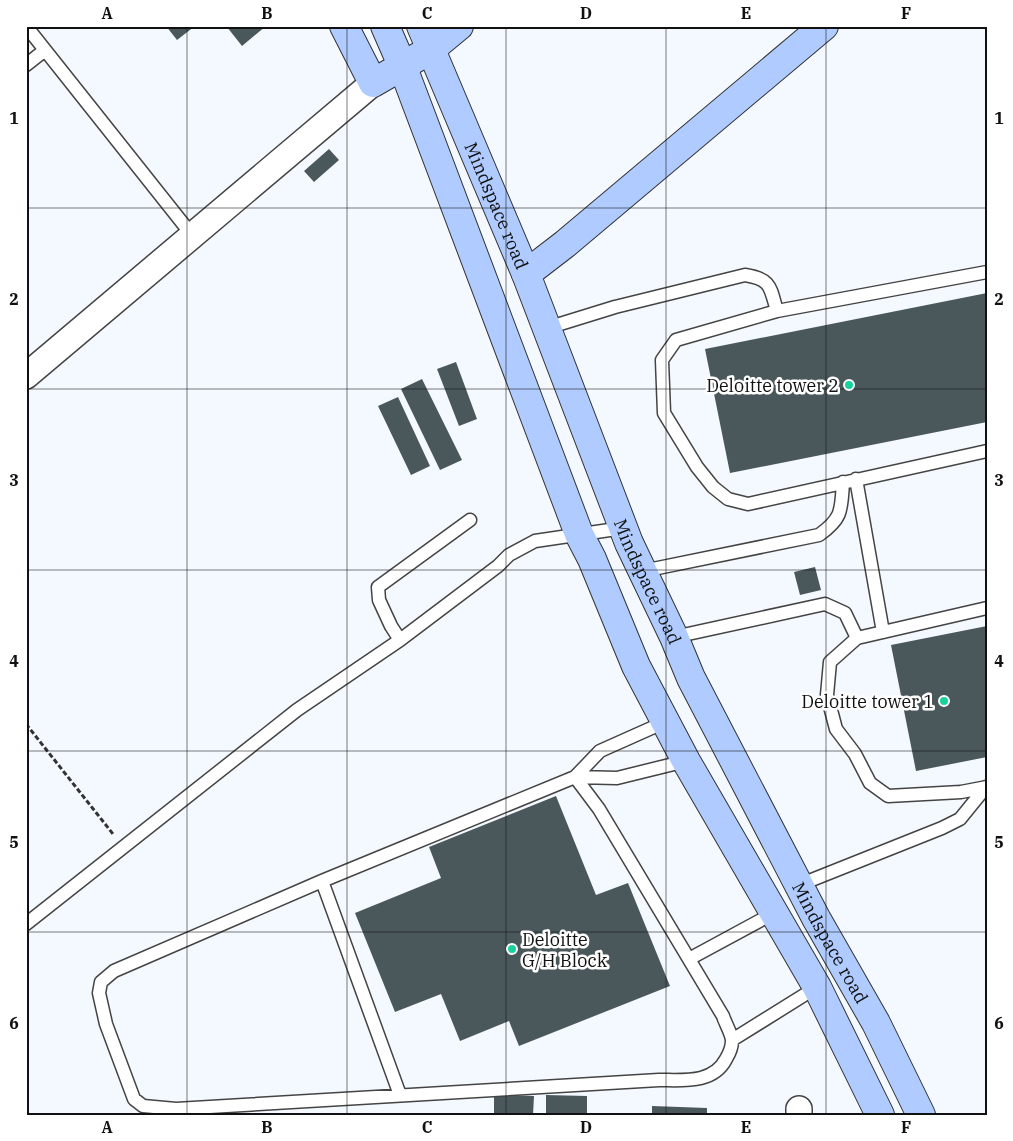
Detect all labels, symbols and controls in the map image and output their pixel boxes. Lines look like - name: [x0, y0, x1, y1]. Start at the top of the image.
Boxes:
- text: A: [101, 3, 113, 23]
- text: B: [261, 3, 273, 23]
- text: C: [422, 3, 432, 23]
- text: D: [580, 3, 592, 23]
- text: E: [741, 3, 751, 23]
- text: F: [901, 3, 911, 23]
- text: 1: [9, 108, 19, 128]
- text: 1: [994, 108, 1004, 128]
- street label: Mindspace road: [460, 139, 534, 273]
- text: 2: [9, 289, 19, 309]
- text: 2: [994, 289, 1004, 309]
- place label: Deloitte tower 2: [706, 374, 839, 397]
- marker: Deloitte tower 2: [843, 379, 855, 391]
- text: 3: [9, 470, 19, 490]
- text: 3: [994, 470, 1004, 490]
- street label: Mindspace road: [609, 515, 687, 647]
- text: 4: [9, 651, 19, 671]
- text: 4: [994, 651, 1004, 671]
- place label: Deloitte tower 1: [801, 690, 934, 713]
- marker: Deloitte tower 1: [938, 695, 950, 707]
- text: 5: [9, 832, 19, 852]
- text: 5: [994, 832, 1004, 852]
- street label: Mindspace road: [788, 878, 874, 1007]
- place label: Deloitte G/H Block: [522, 928, 608, 972]
- marker: Deloitte G/H Block: [506, 943, 518, 955]
- text: 6: [9, 1013, 19, 1033]
- text: 6: [994, 1013, 1004, 1033]
- text: A: [101, 1117, 113, 1137]
- text: B: [261, 1117, 273, 1137]
- text: C: [422, 1117, 432, 1137]
- text: D: [580, 1117, 592, 1137]
- text: E: [741, 1117, 751, 1137]
- text: F: [901, 1117, 911, 1137]

